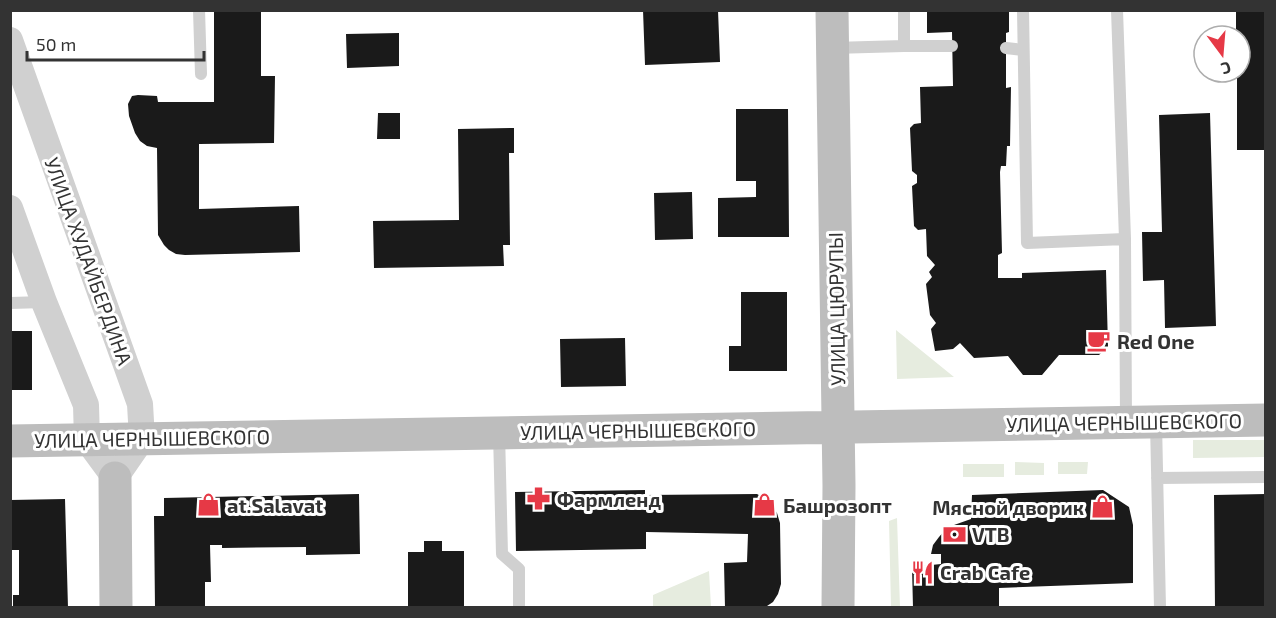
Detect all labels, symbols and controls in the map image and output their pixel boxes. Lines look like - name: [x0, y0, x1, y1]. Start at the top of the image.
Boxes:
- scale bar: [27, 24, 204, 62]
- north arrow: [1192, 24, 1252, 84]
- text: 50 m: [36, 33, 76, 55]
- text: С: [1219, 58, 1233, 79]
- street label: УЛИЦА ХУДАЙБЕРДИНА: [40, 154, 138, 368]
- street label: УЛИЦА ЦЮРУПЫ: [823, 232, 849, 386]
- cafe icon: Red One: [1086, 328, 1112, 354]
- place label: Red One: [1117, 329, 1194, 353]
- street label: УЛИЦА ЧЕРНЫШЕВСКОГО: [1006, 408, 1242, 436]
- street label: УЛИЦА ЧЕРНЫШЕВСКОГО: [520, 416, 756, 444]
- street label: УЛИЦА ЧЕРНЫШЕВСКОГО: [34, 424, 270, 452]
- pharmacy icon: Фармленд: [526, 486, 552, 512]
- place label: Фармленд: [557, 487, 661, 511]
- shop icon: at.Salavat: [196, 492, 222, 518]
- shop icon: Башрозопт: [752, 492, 778, 518]
- place label: at.Salavat: [227, 493, 323, 517]
- place label: Башрозопт: [783, 493, 892, 517]
- shop icon: Мясной дворик: [1089, 494, 1115, 520]
- place label: Мясной дворик: [932, 495, 1084, 519]
- bank icon: VTB: [941, 521, 967, 547]
- place label: VTB: [972, 522, 1010, 546]
- restaurant icon: Crab Cafe: [909, 559, 935, 585]
- place label: Crab Cafe: [940, 560, 1030, 584]

